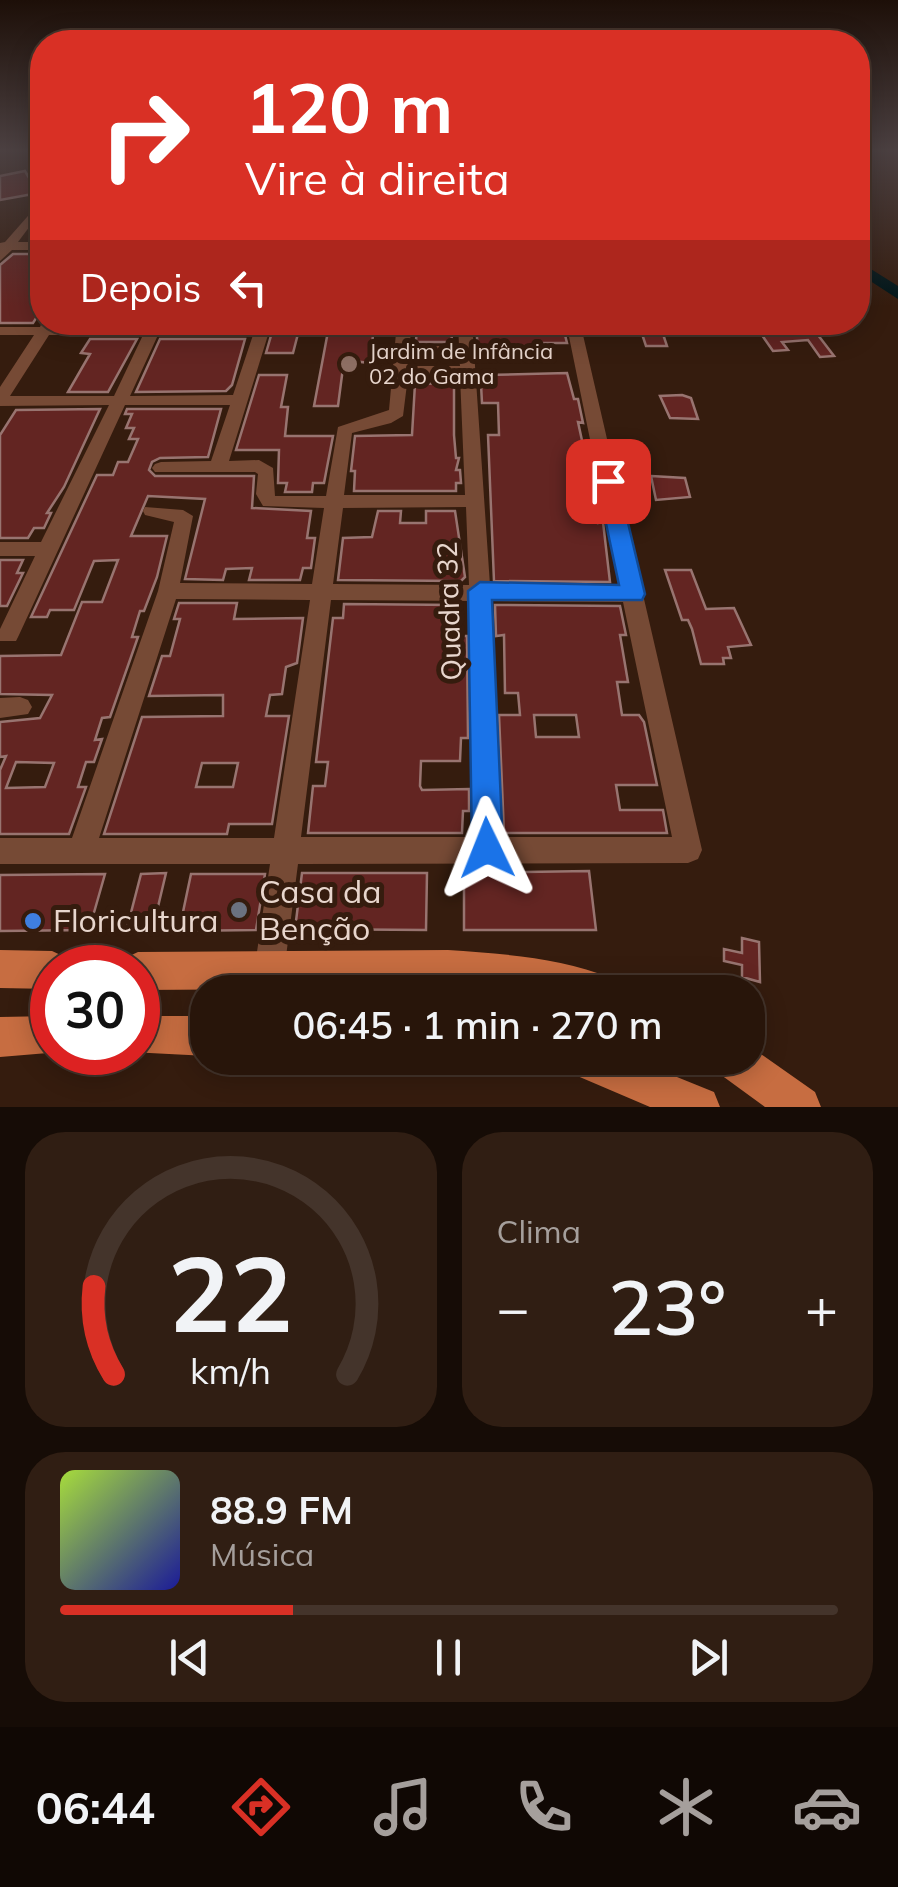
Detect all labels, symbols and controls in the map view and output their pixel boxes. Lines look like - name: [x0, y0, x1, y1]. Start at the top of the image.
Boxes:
- text: 120 m: [245, 63, 453, 151]
- icon: right: [80, 70, 210, 200]
- text: Vire à direita: [245, 150, 510, 206]
- icon: left: [221, 260, 276, 315]
- text: Depois: [80, 264, 201, 312]
- place label: Jardim de Infância 02 do Gama: [369, 337, 553, 390]
- marker: Jardim de Infância 02 do Gama: [338, 353, 360, 375]
- pin: [566, 439, 651, 524]
- icon: arrive: [581, 454, 636, 509]
- street label: Quadra 32: [429, 541, 468, 681]
- position arrow: [435, 796, 539, 900]
- place label: Casa da Benção: [259, 871, 381, 948]
- marker: Casa da Benção: [228, 899, 250, 921]
- place label: Floricultura: [53, 900, 218, 940]
- marker: Floricultura: [22, 910, 44, 932]
- speed limit sign: 30: [30, 945, 160, 1075]
- text: 06:45 · 1 min · 270 m: [292, 1001, 663, 1049]
- text: Clima: [497, 1211, 581, 1251]
- text: 22: [168, 1227, 293, 1358]
- text: 23°: [608, 1260, 726, 1354]
- text: −: [497, 1273, 530, 1342]
- text: +: [805, 1273, 838, 1342]
- text: km/h: [190, 1348, 271, 1393]
- text: 88.9 FM: [210, 1486, 353, 1534]
- text: Música: [210, 1534, 314, 1574]
- icon: previous: [162, 1630, 217, 1685]
- icon: pause: [421, 1630, 476, 1685]
- icon: next: [681, 1630, 736, 1685]
- icon: directions: [226, 1772, 296, 1842]
- icon: music: [368, 1772, 438, 1842]
- icon: phone: [509, 1772, 579, 1842]
- icon: climate: [651, 1772, 721, 1842]
- icon: car: [792, 1772, 862, 1842]
- text: 06:44: [36, 1779, 155, 1835]

